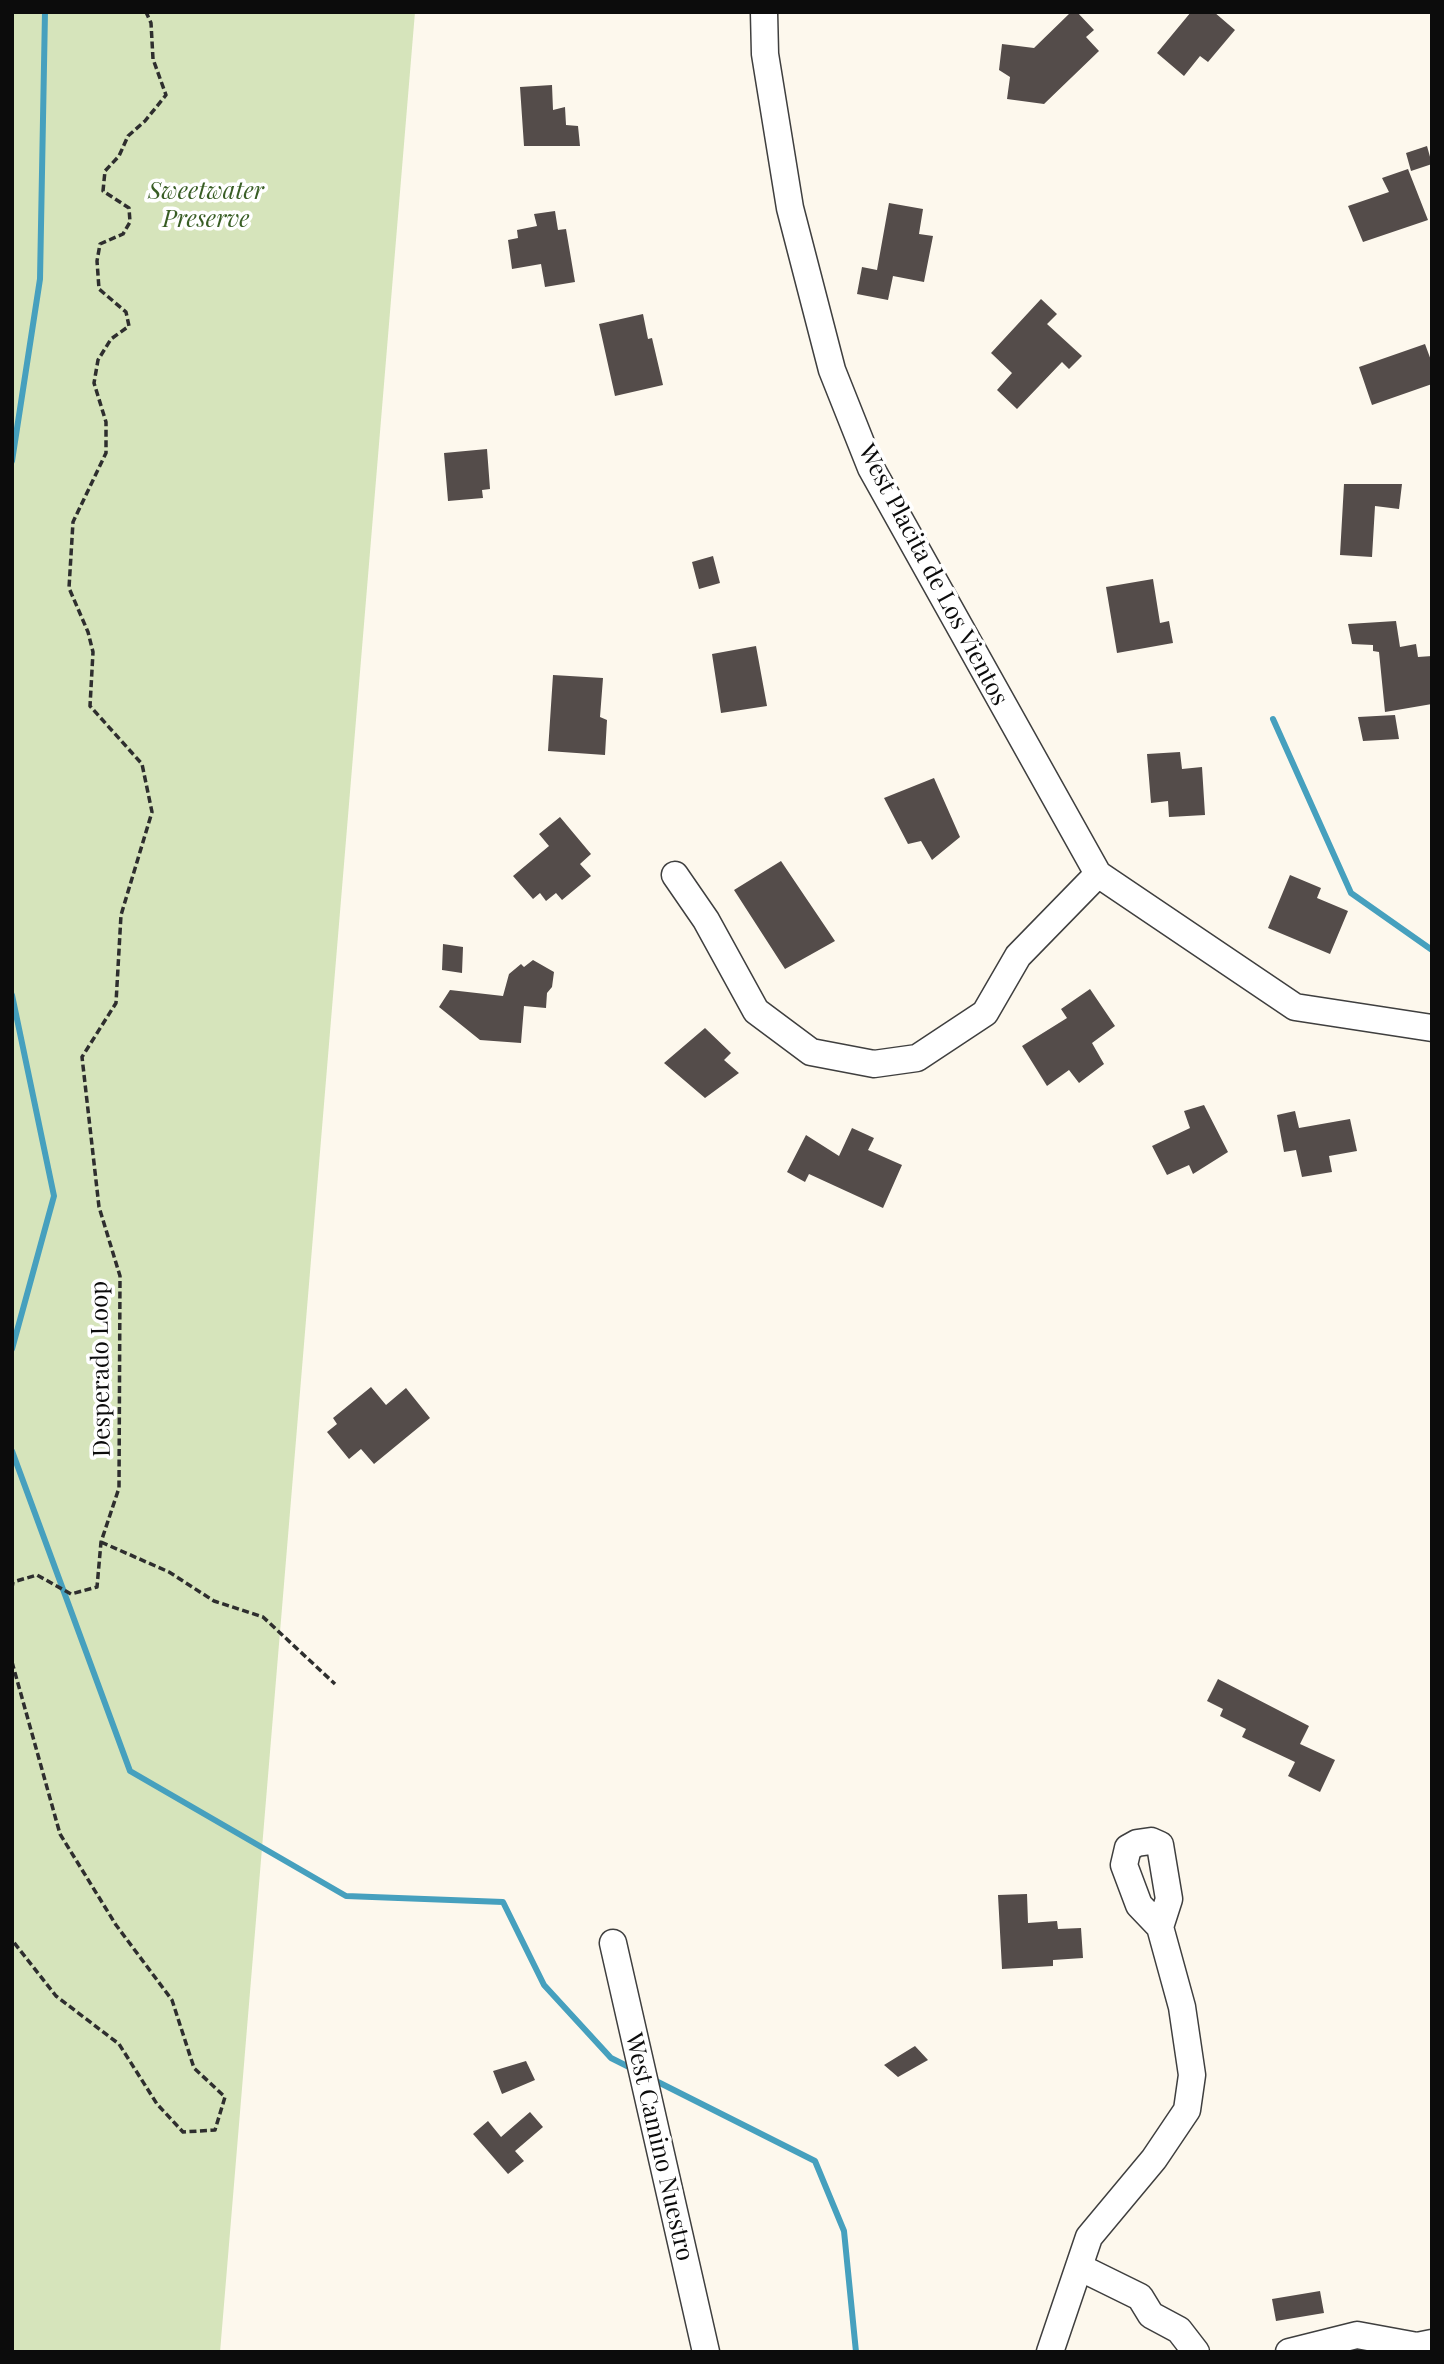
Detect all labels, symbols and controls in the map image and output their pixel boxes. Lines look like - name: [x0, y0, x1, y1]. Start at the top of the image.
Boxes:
- park label: Sweetwater Preserve: [148, 178, 264, 234]
- street label: West Placita de Los Vientos: [852, 440, 1014, 710]
- street label: Desperado Loop: [85, 1281, 117, 1457]
- street label: West Camino Nuestro: [619, 2030, 699, 2264]

